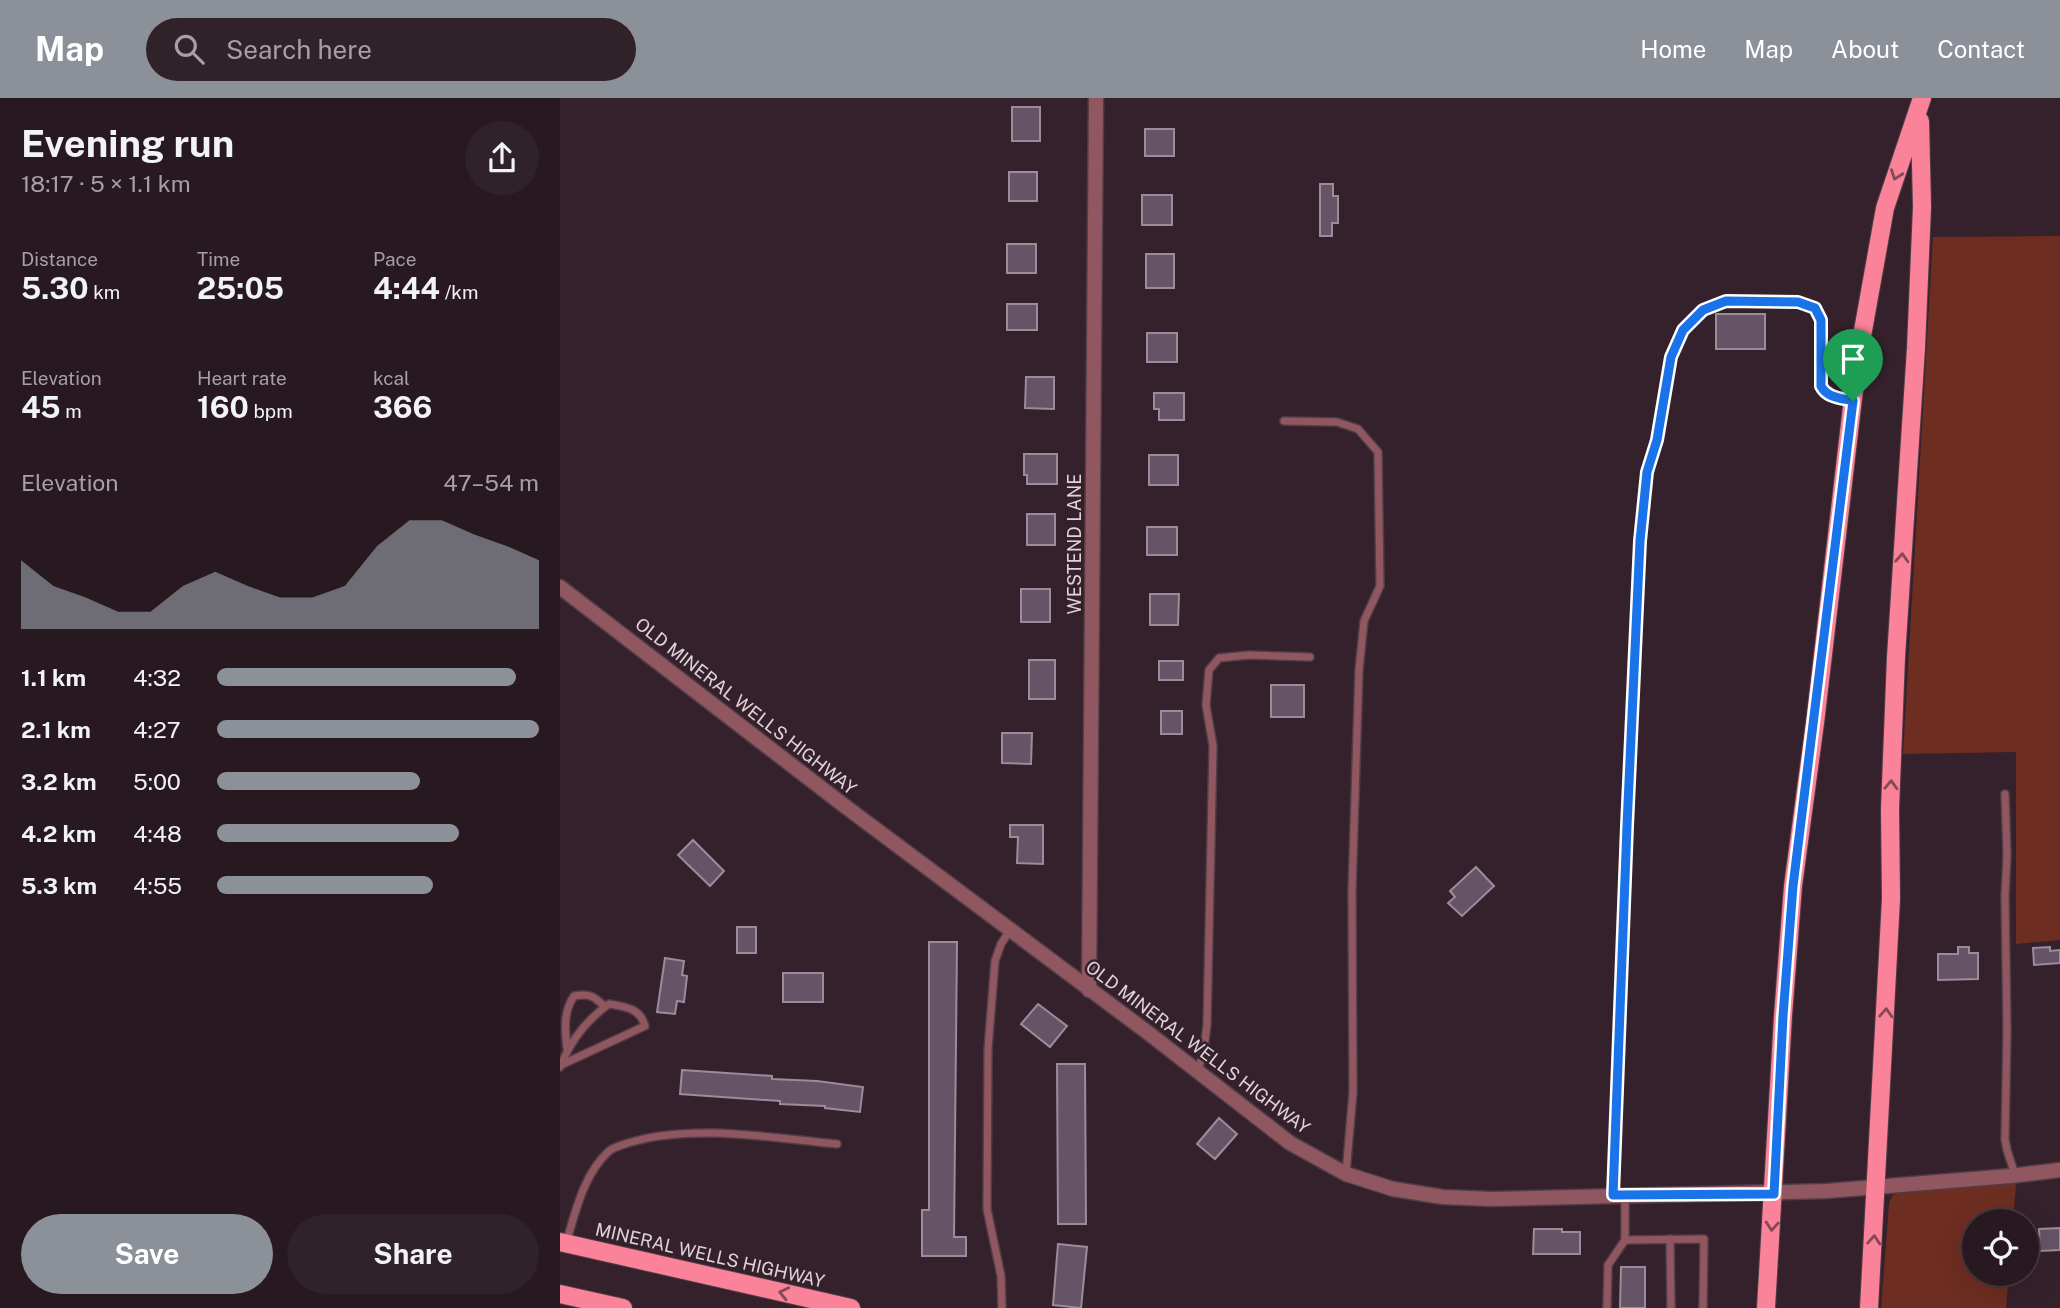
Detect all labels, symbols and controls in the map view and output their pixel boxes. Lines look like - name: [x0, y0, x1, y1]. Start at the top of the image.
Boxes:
- search box: [146, 18, 636, 81]
- text: Map: [35, 30, 104, 68]
- icon: search: [170, 30, 208, 68]
- text: Search here: [226, 34, 372, 65]
- text: Home: [1640, 35, 1706, 63]
- text: Map: [1744, 35, 1793, 63]
- text: About: [1831, 35, 1899, 63]
- text: Contact: [1937, 35, 2025, 63]
- text: Evening run: [21, 121, 234, 166]
- button: share: [465, 121, 539, 195]
- one-way arrow: [1890, 168, 1904, 181]
- text: 18:17 · 5 × 1.1 km: [21, 170, 191, 197]
- text: Distance: [21, 248, 98, 270]
- text: Time: [197, 248, 240, 270]
- text: Pace: [373, 248, 416, 270]
- text: 5.30: [21, 270, 89, 306]
- text: 25:05: [197, 270, 284, 306]
- text: 4:44: [373, 270, 440, 306]
- text: km: [89, 281, 120, 303]
- text: /km: [440, 281, 478, 303]
- pin: [1823, 329, 1883, 401]
- icon: arrive: [1834, 340, 1872, 378]
- text: Elevation: [21, 367, 102, 389]
- text: Heart rate: [197, 367, 287, 389]
- text: kcal: [373, 367, 410, 389]
- text: 45: [21, 389, 61, 425]
- text: 160: [197, 389, 249, 425]
- text: 366: [373, 389, 432, 425]
- text: m: [61, 400, 82, 422]
- text: bpm: [249, 400, 293, 422]
- text: Elevation: [21, 469, 119, 496]
- text: 47–54 m: [443, 469, 539, 496]
- street label: WESTEND LANE: [1064, 474, 1085, 614]
- one-way arrow: [1894, 552, 1909, 563]
- street label: OLD MINERAL WELLS HIGHWAY: [631, 613, 861, 799]
- text: 1.1 km: [21, 664, 86, 691]
- text: 4:32: [133, 664, 181, 691]
- text: 2.1 km: [21, 716, 91, 743]
- text: 4:27: [133, 716, 181, 743]
- text: 3.2 km: [21, 768, 97, 795]
- text: 5:00: [133, 768, 181, 795]
- one-way arrow: [1883, 780, 1899, 790]
- text: 4.2 km: [21, 820, 96, 847]
- text: 4:48: [133, 820, 182, 847]
- text: 5.3 km: [21, 872, 97, 899]
- text: 4:55: [133, 872, 182, 899]
- street label: OLD MINERAL WELLS HIGHWAY: [1082, 956, 1314, 1138]
- one-way arrow: [1878, 1007, 1893, 1018]
- map controls: [1962, 1209, 2039, 1286]
- button: locate: [1962, 1209, 2039, 1286]
- button: Save: [21, 1214, 273, 1294]
- button: Share: [287, 1214, 539, 1294]
- street label: MINERAL WELLS HIGHWAY: [593, 1218, 827, 1292]
- one-way arrow: [1764, 1221, 1779, 1232]
- one-way arrow: [1866, 1234, 1881, 1245]
- one-way arrow: [778, 1287, 790, 1301]

